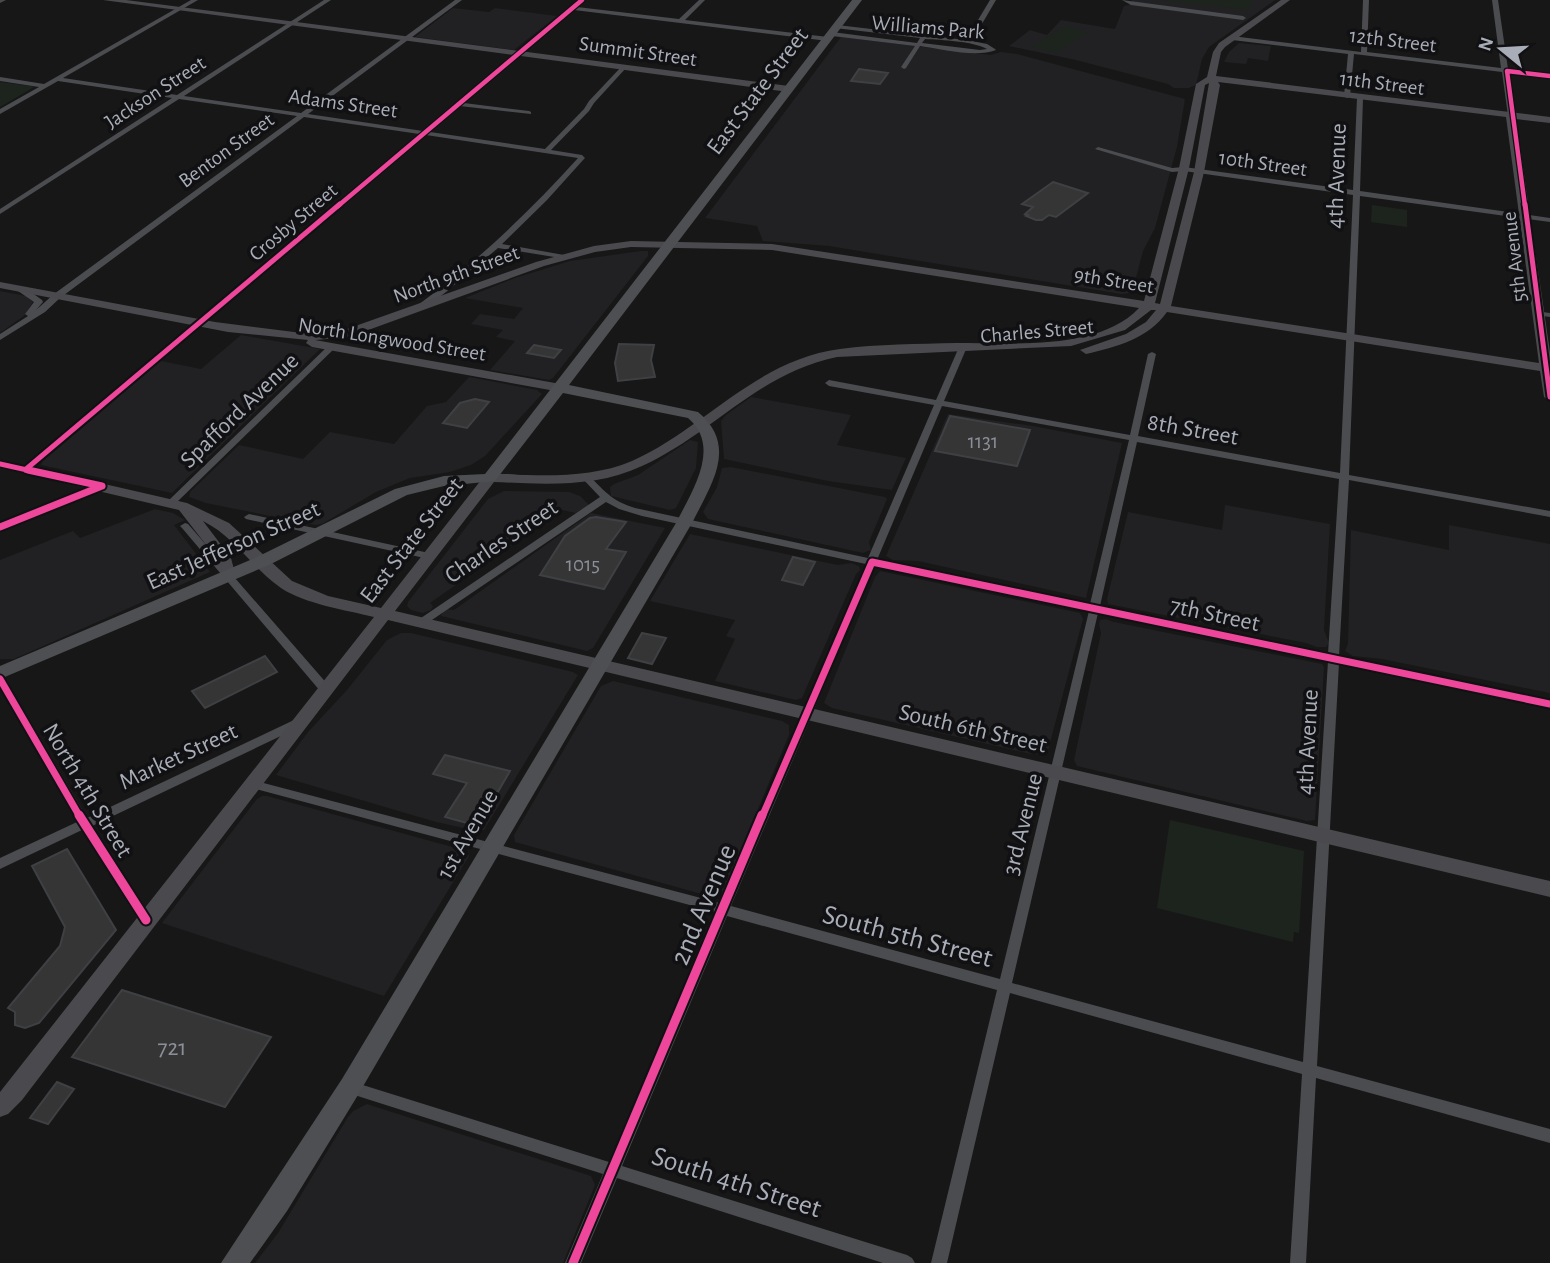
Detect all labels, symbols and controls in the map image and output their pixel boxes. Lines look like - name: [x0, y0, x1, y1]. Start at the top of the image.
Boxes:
- street label: Williams Park: [871, 12, 986, 43]
- north arrow: [1466, 14, 1536, 84]
- street label: East State Street: [703, 24, 813, 159]
- street label: 12th Street: [1348, 25, 1438, 56]
- street label: Summit Street: [578, 33, 698, 70]
- text: N: [1475, 35, 1497, 53]
- street label: Jackson Street: [101, 52, 209, 133]
- street label: 11th Street: [1338, 68, 1426, 99]
- street label: Adams Street: [287, 85, 399, 122]
- street label: Benton Street: [175, 109, 278, 192]
- street label: 4th Avenue: [1323, 123, 1351, 229]
- street label: 10th Street: [1217, 147, 1309, 180]
- street label: Crosby Street: [245, 180, 342, 265]
- street label: 5th Avenue: [1499, 210, 1530, 303]
- street label: North 9th Street: [390, 242, 522, 307]
- street label: 9th Street: [1073, 264, 1156, 297]
- street label: North Longwood Street: [297, 314, 488, 365]
- street label: Charles Street: [980, 316, 1095, 347]
- street label: Spafford Avenue: [176, 349, 303, 473]
- street label: 8th Street: [1145, 410, 1241, 450]
- house number: 1131: [968, 431, 998, 452]
- street label: East State Street: [356, 473, 468, 608]
- street label: Charles Street: [441, 495, 562, 588]
- street label: East Jefferson Street: [143, 497, 324, 595]
- house number: 1015: [566, 554, 600, 575]
- street label: 7th Street: [1168, 594, 1262, 636]
- street label: 4th Avenue: [1293, 689, 1323, 795]
- street label: South 6th Street: [897, 700, 1049, 758]
- street label: North 4th Street: [38, 719, 137, 862]
- street label: Market Street: [116, 719, 241, 795]
- street label: 3rd Avenue: [999, 771, 1047, 878]
- street label: 1st Avenue: [433, 786, 503, 883]
- street label: 2nd Avenue: [666, 840, 742, 969]
- street label: South 5th Street: [820, 901, 995, 973]
- house number: 721: [157, 1036, 187, 1060]
- street label: South 4th Street: [648, 1142, 825, 1223]

